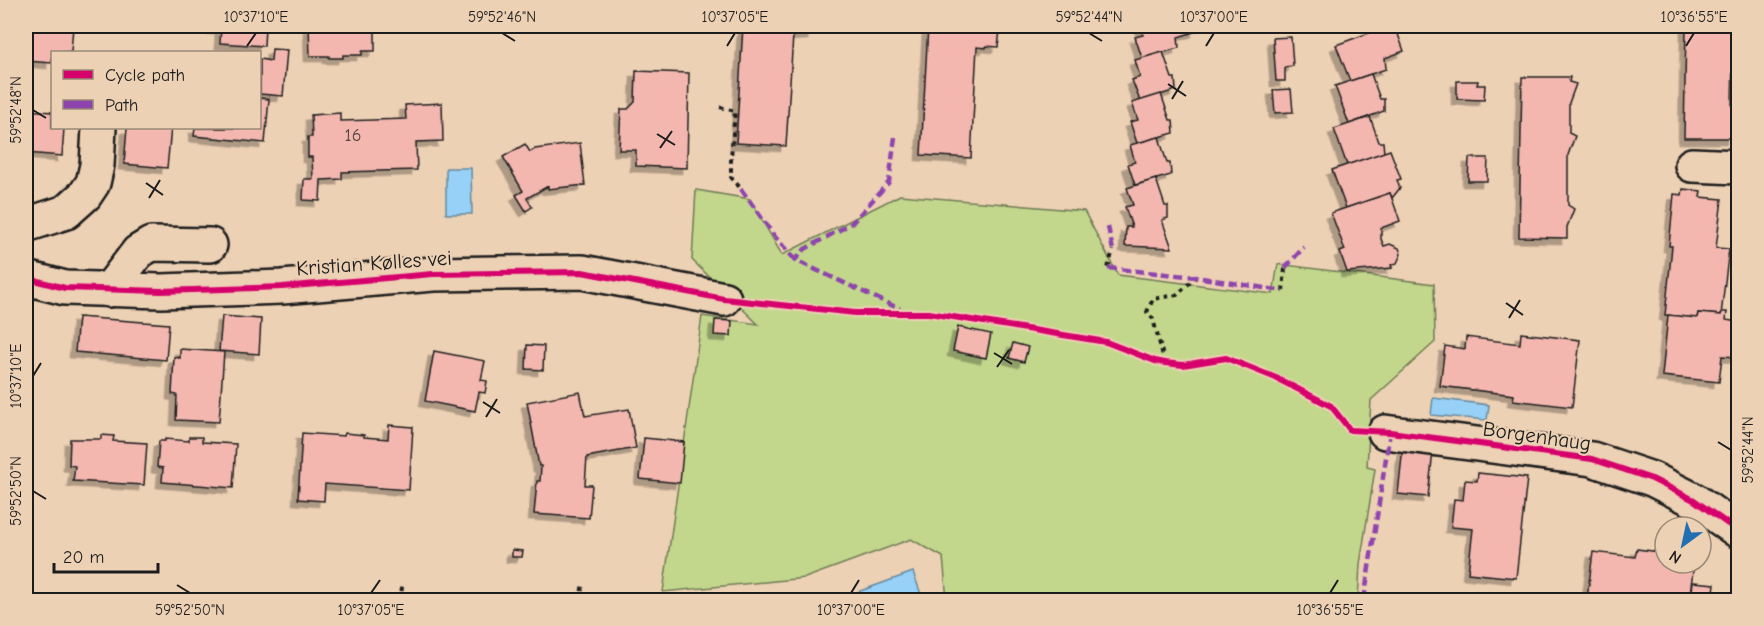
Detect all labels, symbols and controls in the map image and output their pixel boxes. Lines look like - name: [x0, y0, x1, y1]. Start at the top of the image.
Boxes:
- text: 10°37'10"E: [224, 8, 288, 26]
- text: 59°52'46"N: [468, 8, 536, 26]
- text: 10°37'05"E: [702, 8, 768, 26]
- text: 59°52'44"N: [1055, 8, 1123, 26]
- text: 10°37'00"E: [1180, 8, 1248, 26]
- text: 10°36'55"E: [1661, 8, 1727, 26]
- legend: [51, 51, 261, 129]
- text: Cycle path: [105, 65, 185, 86]
- text: 59°52'48"N: [7, 76, 25, 144]
- text: Path: [105, 95, 138, 116]
- house number: 16: [345, 125, 361, 146]
- street label: Kristian Kølles vei: [295, 246, 453, 280]
- text: 10°37'10"E: [7, 344, 25, 408]
- text: 59°52'44"N: [1739, 416, 1757, 484]
- street label: Borgenhaug: [1481, 417, 1593, 455]
- text: 59°52'50"N: [7, 456, 25, 526]
- north arrow: [1653, 515, 1713, 575]
- scale bar: [54, 536, 158, 574]
- text: N: [1666, 546, 1685, 567]
- text: 20 m: [63, 547, 104, 568]
- text: 59°52'50"N: [155, 601, 225, 619]
- text: 10°37'05"E: [338, 601, 404, 619]
- text: 10°37'00"E: [817, 601, 885, 619]
- text: 10°36'55"E: [1297, 601, 1363, 619]

